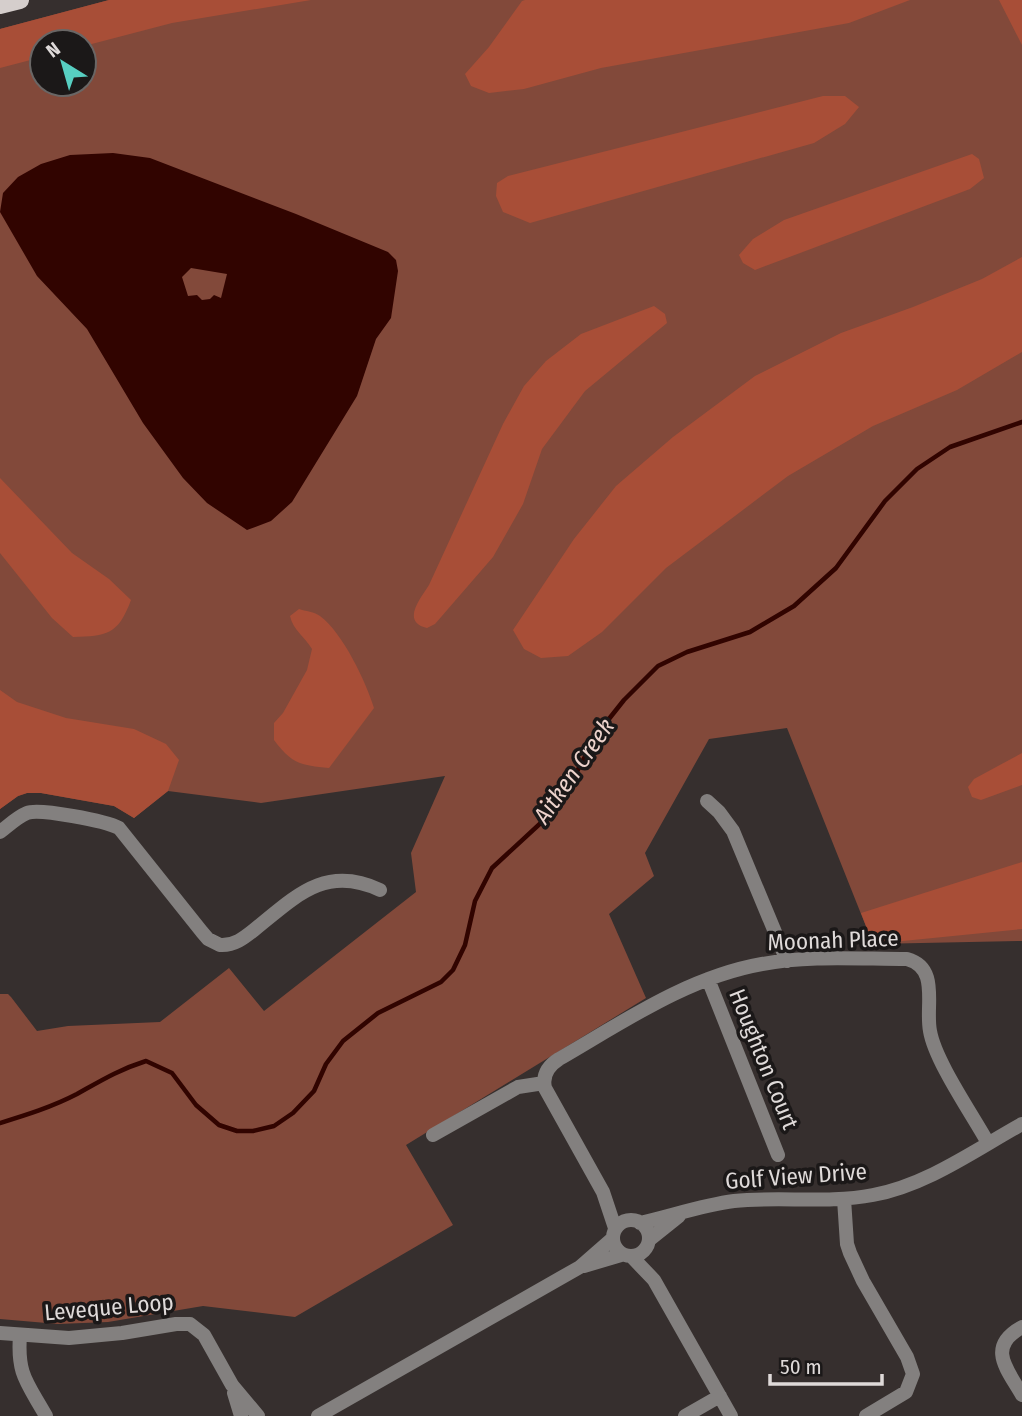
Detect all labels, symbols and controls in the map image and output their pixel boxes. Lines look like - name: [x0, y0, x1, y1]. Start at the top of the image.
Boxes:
- north arrow: [28, 28, 98, 98]
- text: N: [42, 37, 65, 62]
- water label: Aitken Creek: [527, 713, 620, 830]
- street label: Moonah Place: [767, 924, 899, 956]
- street label: Houghton Court: [723, 985, 805, 1134]
- street label: Golf View Drive: [724, 1157, 868, 1195]
- street label: Leveque Loop: [43, 1287, 175, 1327]
- scale bar: [770, 1342, 882, 1386]
- text: 50 m: [780, 1354, 822, 1380]

